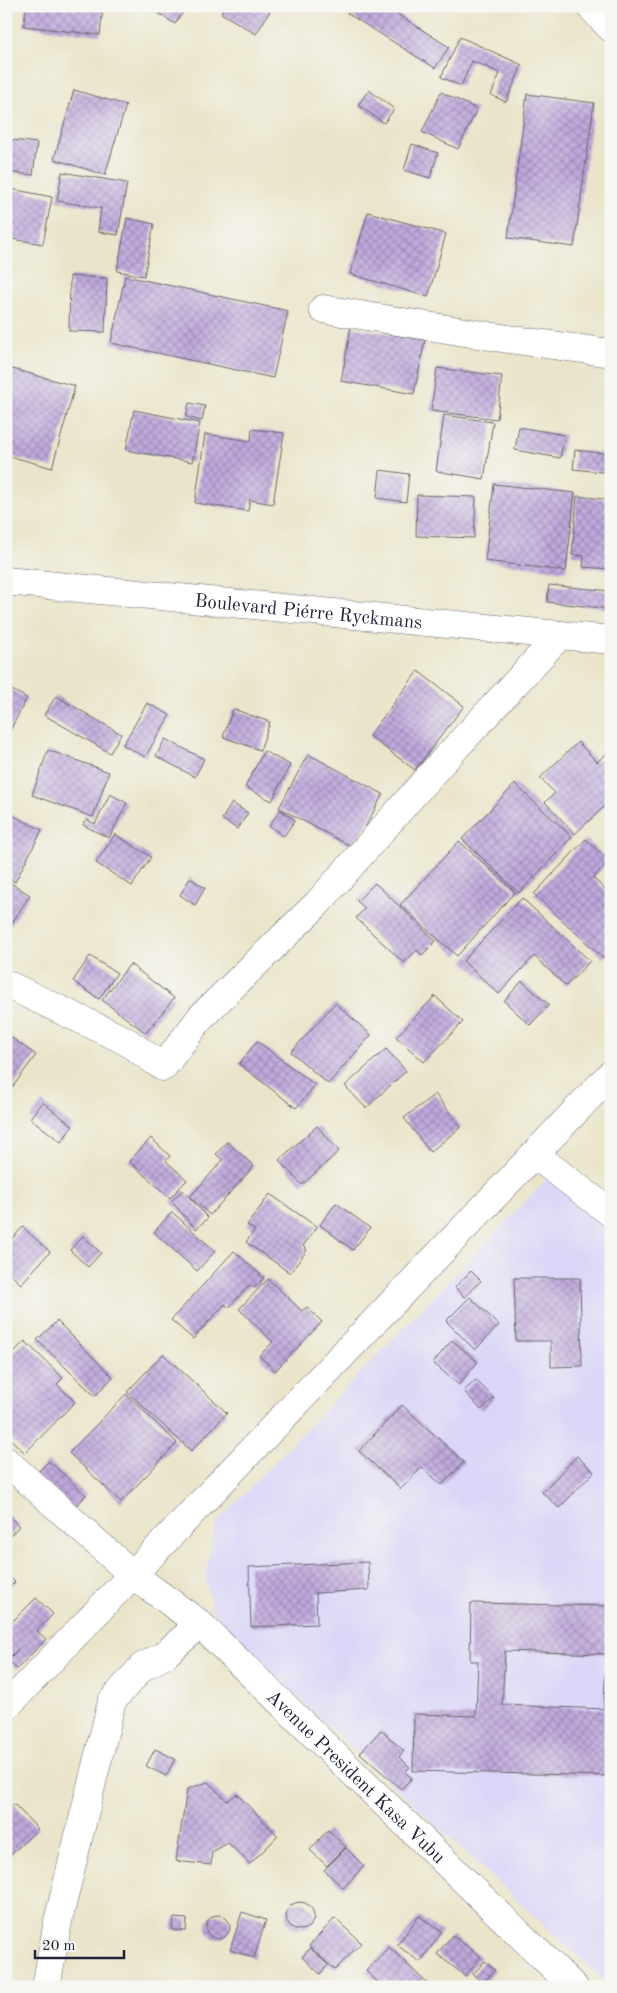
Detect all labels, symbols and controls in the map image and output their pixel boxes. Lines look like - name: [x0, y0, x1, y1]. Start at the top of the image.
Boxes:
- street label: Boulevard Piérre Ryckmans: [193, 592, 423, 634]
- street label: Avenue President Kasa Vubu: [262, 1687, 448, 1868]
- scale bar: [35, 1928, 124, 1960]
- text: 20 m: [42, 1939, 76, 1954]

